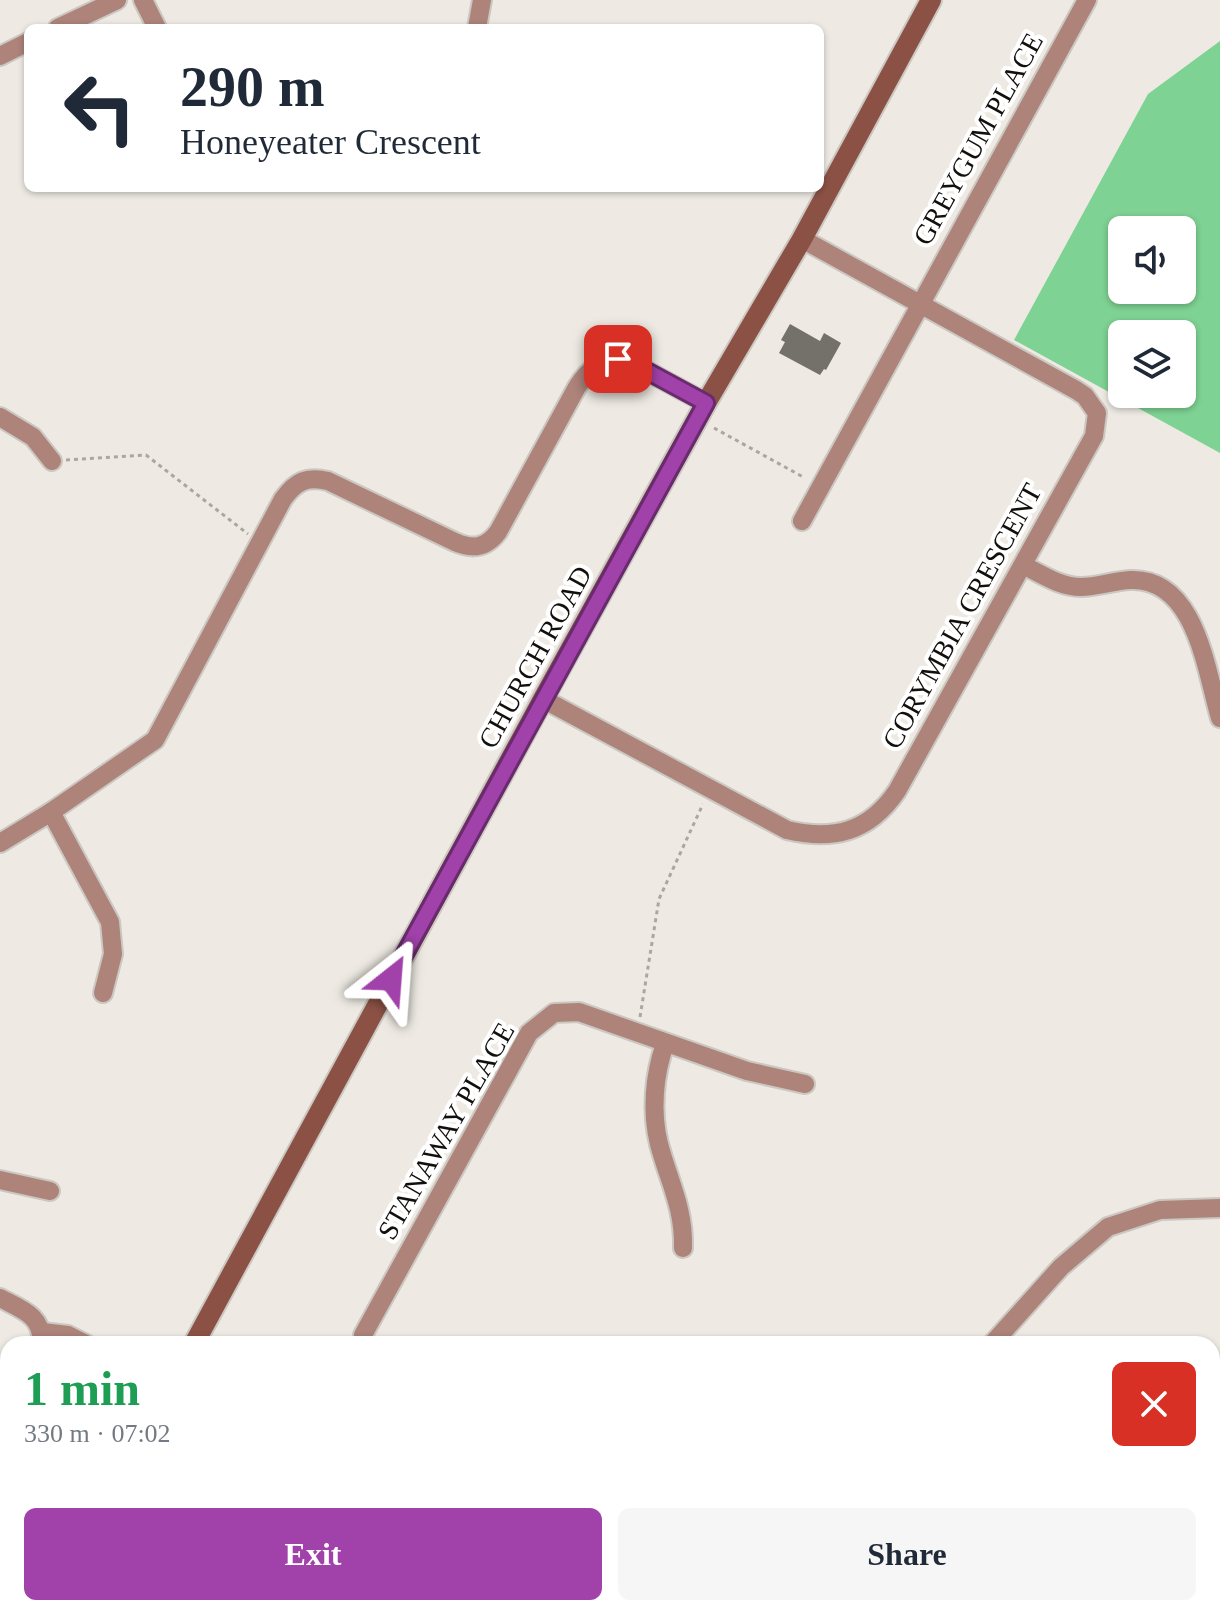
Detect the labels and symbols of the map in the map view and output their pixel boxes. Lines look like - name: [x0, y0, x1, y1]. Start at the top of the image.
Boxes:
- street label: GREYGUM PLACE: [907, 28, 1049, 250]
- pin: [584, 325, 652, 393]
- street label: CORYMBIA CRESCENT: [876, 478, 1048, 754]
- street label: CHURCH ROAD: [472, 561, 598, 753]
- position arrow: [349, 937, 433, 1021]
- street label: STANAWAY PLACE: [371, 1017, 521, 1245]

